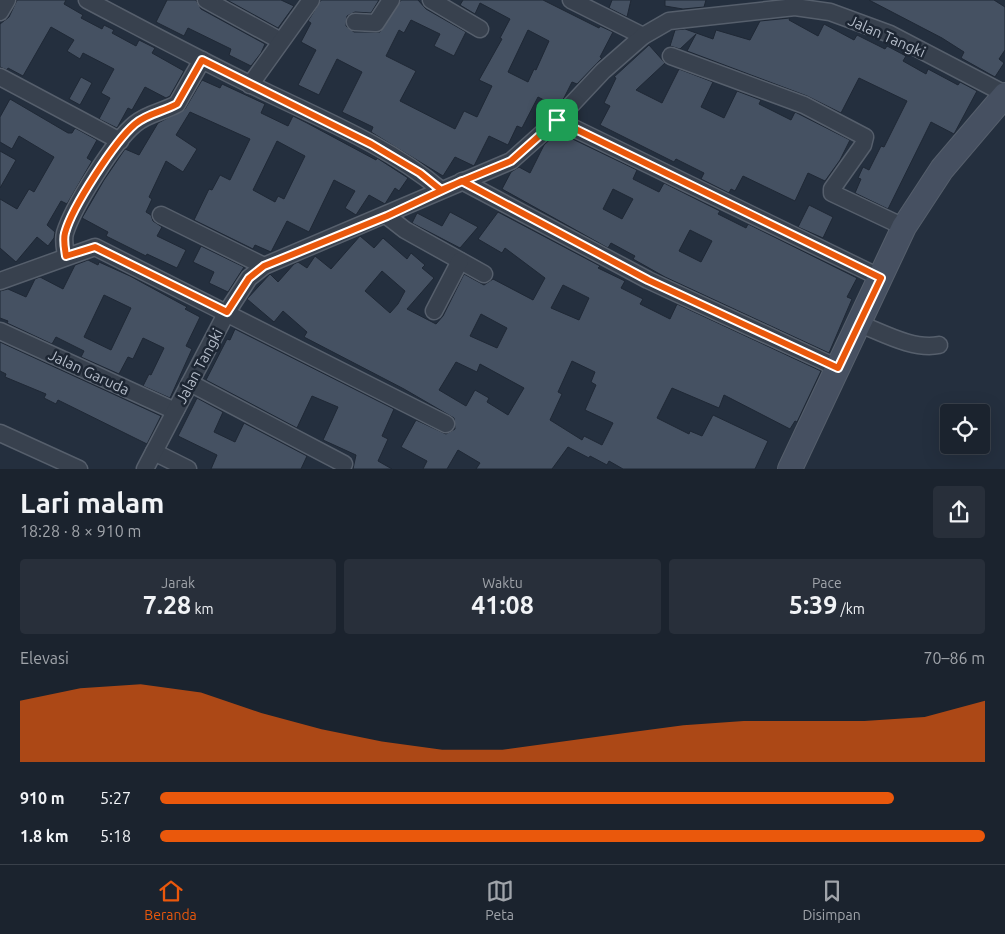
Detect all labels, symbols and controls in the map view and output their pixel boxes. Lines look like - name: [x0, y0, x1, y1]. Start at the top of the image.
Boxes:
- street label: Jalan Tangki: [846, 11, 928, 61]
- pin: [536, 99, 578, 141]
- icon: arrive: [543, 106, 571, 134]
- street label: Jalan Tangki: [172, 326, 226, 406]
- street label: Jalan Garuda: [46, 346, 132, 398]
- map controls: [940, 404, 990, 454]
- button: locate: [940, 404, 990, 454]
- button: share: [933, 486, 985, 538]
- text: Lari malam: [20, 487, 164, 518]
- text: 18:28 · 8 × 910 m: [20, 522, 141, 540]
- text: Jarak: [161, 575, 195, 591]
- text: Waktu: [482, 575, 523, 591]
- text: Pace: [812, 575, 842, 591]
- text: 7.28: [143, 591, 191, 619]
- text: 41:08: [471, 591, 534, 619]
- text: 5:39: [789, 591, 837, 619]
- text: km: [191, 601, 214, 617]
- text: /km: [837, 601, 865, 617]
- text: Elevasi: [20, 649, 69, 667]
- text: 70–86 m: [923, 649, 985, 667]
- text: 910 m: [20, 789, 65, 807]
- text: 5:27: [100, 789, 131, 807]
- text: 1.8 km: [20, 827, 69, 845]
- text: 5:18: [100, 827, 131, 845]
- tab: Beranda: [144, 877, 197, 923]
- tab: Peta: [485, 877, 514, 923]
- tab: Disimpan: [802, 877, 861, 923]

